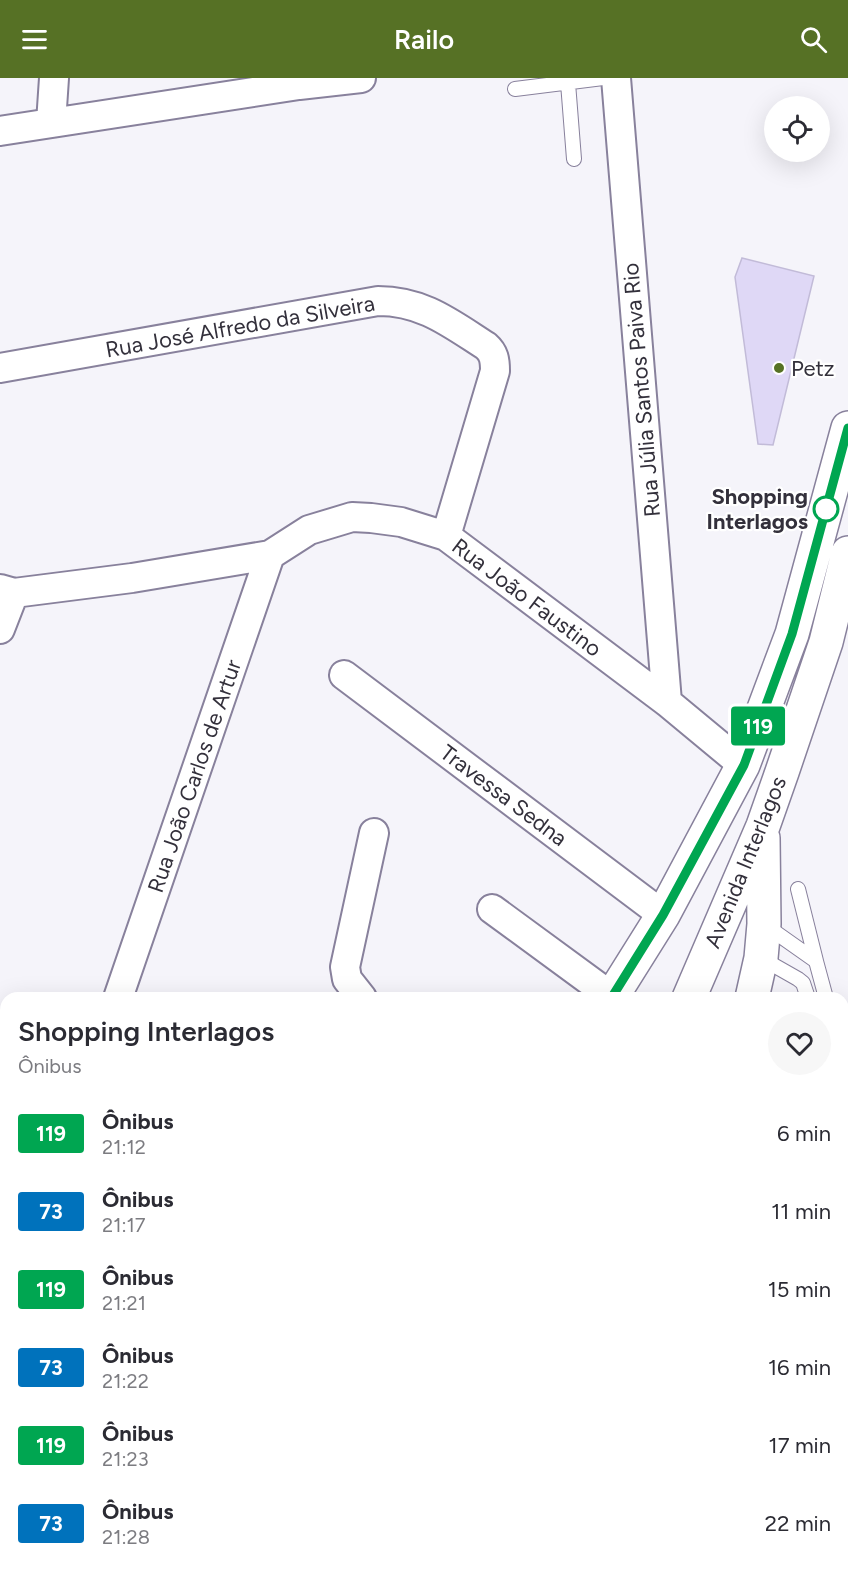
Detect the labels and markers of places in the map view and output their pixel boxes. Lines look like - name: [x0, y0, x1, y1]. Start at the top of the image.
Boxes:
- place label: Petz: [791, 355, 835, 382]
- marker: Petz: [772, 361, 786, 375]
- place label: Shopping Interlagos: [707, 483, 808, 535]
- marker: Shopping Interlagos: [813, 496, 839, 522]

